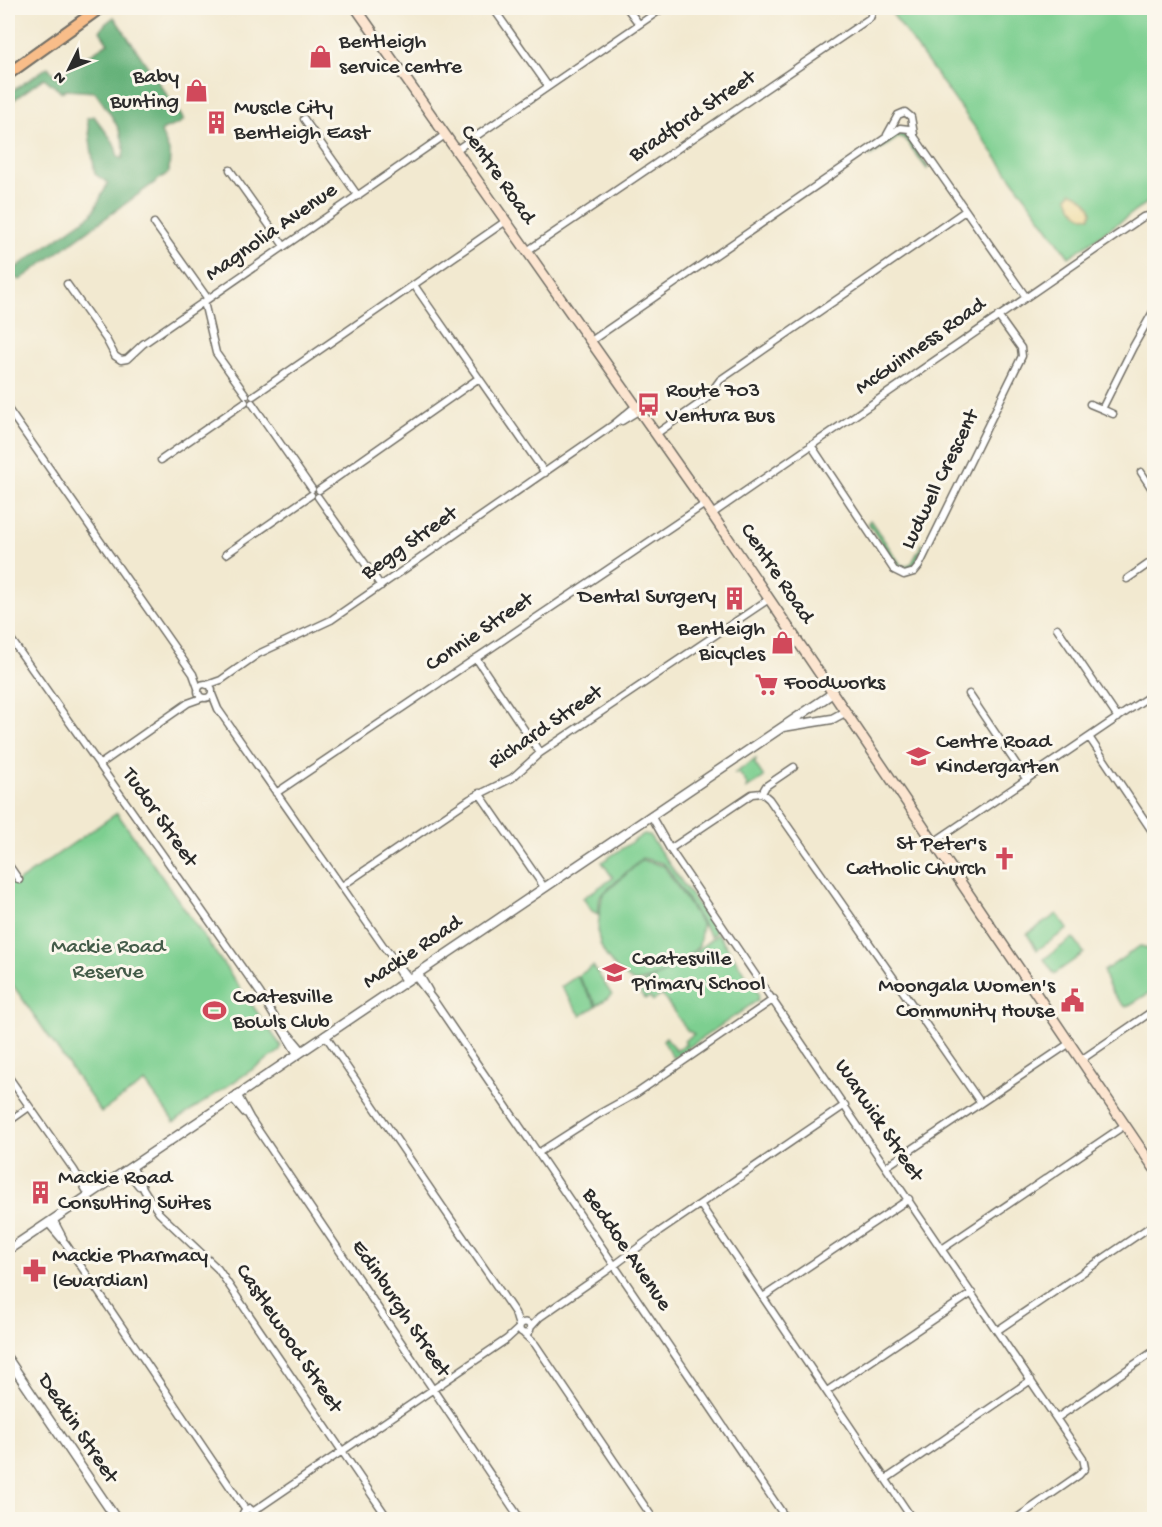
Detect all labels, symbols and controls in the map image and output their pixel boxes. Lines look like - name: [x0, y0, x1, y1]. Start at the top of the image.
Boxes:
- place label: Bentleigh service centre: [338, 30, 463, 81]
- north arrow: [39, 39, 99, 99]
- shop icon: Bentleigh service centre: [308, 43, 334, 69]
- street label: Bradford Street: [624, 64, 763, 169]
- place label: Baby Bunting: [109, 65, 179, 116]
- text: N: [50, 66, 71, 87]
- shop icon: Baby Bunting: [184, 78, 210, 104]
- place label: Muscle City Bentleigh East: [233, 96, 372, 147]
- building icon: Muscle City Bentleigh East: [203, 109, 229, 135]
- street label: Centre Road: [453, 120, 542, 231]
- street label: Magnolia Avenue: [201, 178, 343, 288]
- street label: McGuinness Road: [851, 291, 993, 402]
- place label: Route 703 Ventura Bus: [665, 379, 775, 430]
- bus stop icon: Route 703 Ventura Bus: [635, 392, 661, 418]
- street label: Ludwell Crescent: [896, 404, 987, 554]
- street label: Begg Street: [356, 500, 465, 587]
- street label: Centre Road: [733, 519, 820, 631]
- place label: Dental Surgery: [576, 585, 716, 611]
- building icon: Dental Surgery: [721, 585, 747, 611]
- street label: Connie Street: [421, 586, 540, 679]
- place label: Bentleigh Bicycles: [677, 617, 766, 668]
- shop icon: Bentleigh Bicycles: [770, 630, 796, 656]
- supermarket icon: Foodworks: [753, 671, 779, 697]
- place label: Foodworks: [783, 671, 886, 697]
- street label: Richard Street: [484, 679, 610, 776]
- place label: Centre Road Kindergarten: [936, 730, 1059, 781]
- school or university icon: Centre Road Kindergarten: [905, 743, 931, 769]
- street label: Tudor Street: [114, 762, 204, 874]
- place label: St Peter's Catholic Church: [846, 832, 987, 883]
- church icon: St Peter's Catholic Church: [991, 845, 1017, 871]
- street label: Mackie Road: [358, 909, 469, 996]
- park label: Mackie Road Reserve: [51, 935, 167, 986]
- place label: Coatesville Primary School: [631, 947, 766, 998]
- school or university icon: Coatesville Primary School: [601, 960, 627, 986]
- place label: Moongala Women's Community House: [878, 974, 1056, 1025]
- place label: Coatesville Bowls Club: [232, 985, 333, 1036]
- public building icon: Moongala Women's Community House: [1060, 987, 1086, 1013]
- sports icon: Coatesville Bowls Club: [202, 998, 228, 1024]
- street label: Warwick Street: [828, 1055, 930, 1189]
- place label: Mackie Road Consulting Suites: [58, 1166, 212, 1217]
- building icon: Mackie Road Consulting Suites: [27, 1179, 53, 1205]
- street label: Beddoe Avenue: [575, 1183, 677, 1317]
- street label: Edinburgh Street: [345, 1236, 457, 1384]
- place label: Mackie Pharmacy (Guardian): [52, 1244, 208, 1295]
- pharmacy icon: Mackie Pharmacy (Guardian): [21, 1257, 47, 1283]
- street label: Castlewood Street: [229, 1260, 349, 1420]
- street label: Deakin Street: [30, 1368, 124, 1491]

